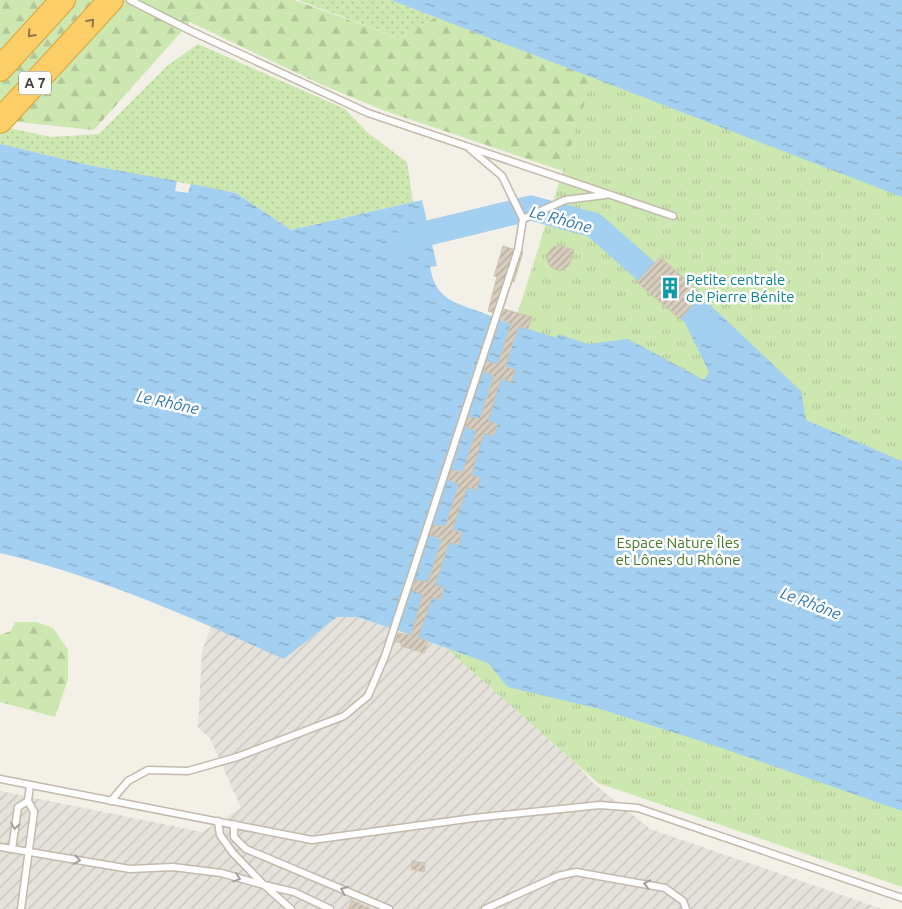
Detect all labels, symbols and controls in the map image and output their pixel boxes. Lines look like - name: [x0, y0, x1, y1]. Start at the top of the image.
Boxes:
- one-way arrow: [85, 19, 94, 28]
- one-way arrow: [28, 29, 37, 38]
- road number: A 7: [19, 72, 51, 95]
- water label: Le Rhône: [528, 202, 594, 236]
- place label: Petite centrale de Pierre Bénite: [686, 271, 795, 305]
- building icon: Petite centrale de Pierre Bénite: [657, 275, 683, 301]
- water label: Le Rhône: [135, 387, 201, 417]
- park label: Espace Nature Îles et Lônes du Rhône: [615, 534, 741, 568]
- water label: Le Rhône: [778, 583, 844, 623]
- one-way arrow: [10, 823, 21, 831]
- one-way arrow: [73, 854, 81, 865]
- one-way arrow: [232, 872, 241, 882]
- one-way arrow: [643, 879, 652, 890]
- one-way arrow: [340, 886, 349, 896]

